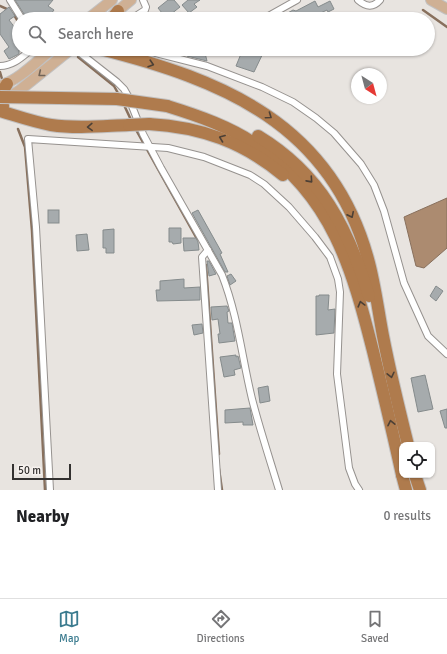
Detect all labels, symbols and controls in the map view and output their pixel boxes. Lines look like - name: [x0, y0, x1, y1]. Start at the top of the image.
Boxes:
- search box: [12, 12, 435, 56]
- icon: search: [26, 23, 48, 45]
- text: Search here: [58, 25, 134, 43]
- one-way arrow: [147, 59, 154, 68]
- north arrow: [351, 68, 387, 104]
- one-way arrow: [39, 69, 46, 76]
- one-way arrow: [265, 111, 272, 119]
- one-way arrow: [87, 123, 93, 131]
- one-way arrow: [218, 135, 225, 143]
- one-way arrow: [305, 175, 313, 183]
- one-way arrow: [346, 210, 354, 218]
- one-way arrow: [357, 300, 365, 307]
- one-way arrow: [387, 372, 395, 378]
- one-way arrow: [387, 420, 395, 426]
- map controls: [399, 442, 435, 478]
- button: locate: [399, 442, 435, 478]
- scale bar: [12, 462, 71, 481]
- text: 50 m: [18, 464, 41, 477]
- text: Nearby: [16, 506, 69, 527]
- text: 0 results: [383, 508, 431, 524]
- tab: Map: [58, 608, 80, 645]
- tab: Directions: [197, 608, 245, 645]
- tab: Saved: [361, 608, 389, 645]

